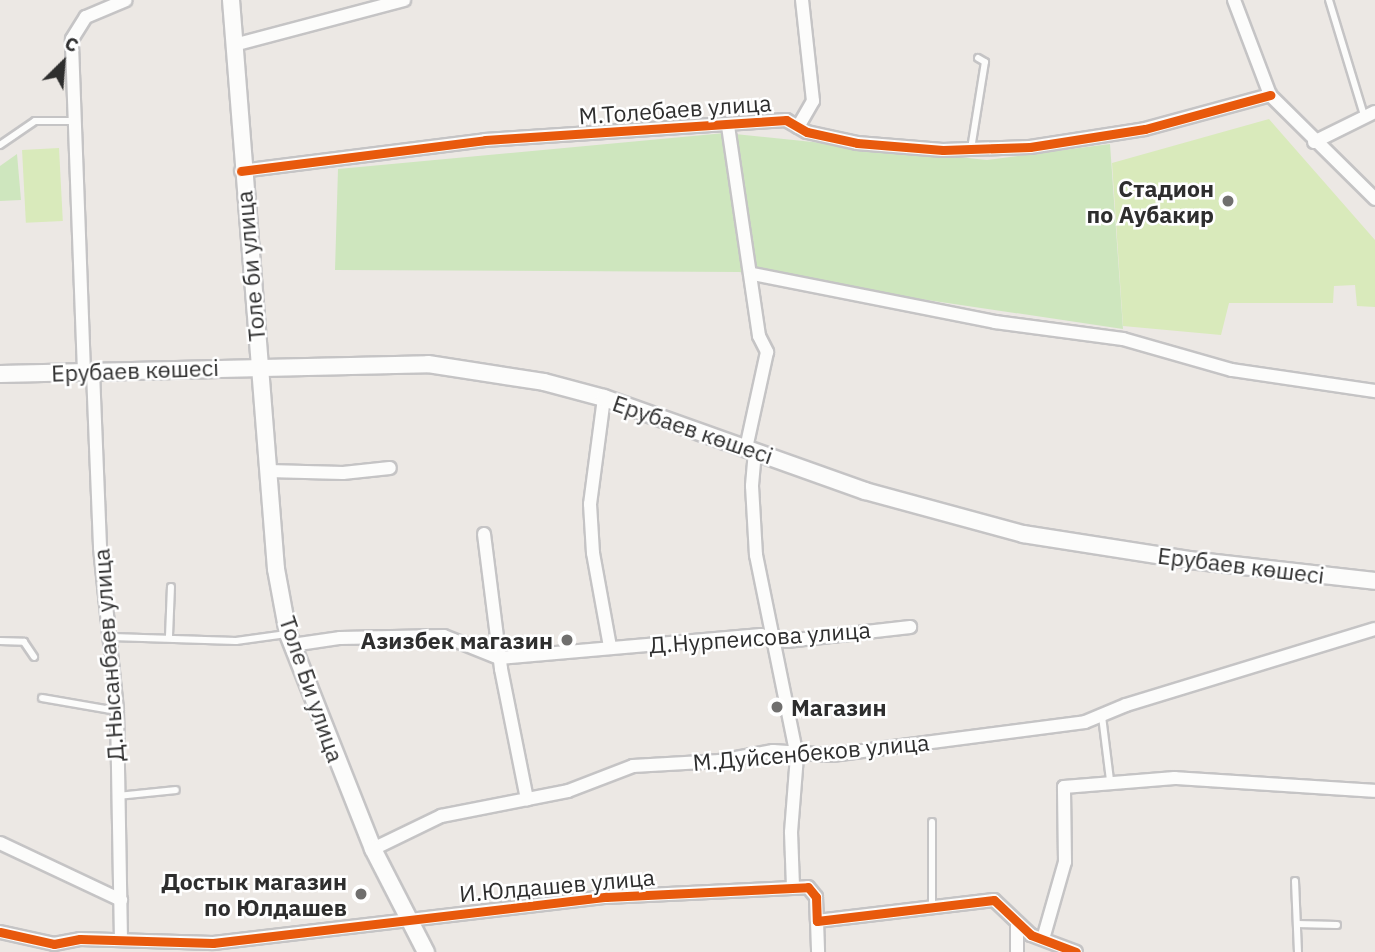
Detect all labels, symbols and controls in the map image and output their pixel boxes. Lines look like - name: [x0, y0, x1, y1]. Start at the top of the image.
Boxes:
- north arrow: [28, 28, 98, 98]
- text: С: [61, 30, 83, 57]
- street label: М.Толебаев улица: [578, 88, 772, 130]
- place label: Стадион по Аубакир: [1087, 174, 1214, 228]
- street label: Толе би улица: [230, 190, 270, 342]
- marker: Стадион по Аубакир: [1220, 193, 1236, 209]
- street label: Ерубаев көшесі: [51, 353, 219, 387]
- street label: Ерубаев көшесі: [609, 389, 777, 469]
- street label: Ерубаев көшесі: [1156, 541, 1326, 589]
- street label: Д.Нысанбаев улица: [87, 548, 129, 762]
- street label: Толе Би улица: [274, 612, 350, 766]
- street label: Д.Нурпеисова улица: [648, 615, 872, 659]
- place label: Азизбек магазин: [360, 626, 553, 654]
- marker: Азизбек магазин: [559, 632, 575, 648]
- place label: Магазин: [791, 693, 886, 721]
- marker: Магазин: [769, 699, 785, 715]
- street label: М.Дуйсенбеков улица: [692, 728, 930, 776]
- street label: И.Юлдашев улица: [458, 863, 656, 907]
- place label: Достык магазин по Юлдашев: [161, 867, 347, 921]
- marker: Достык магазин по Юлдашев: [353, 886, 369, 902]

